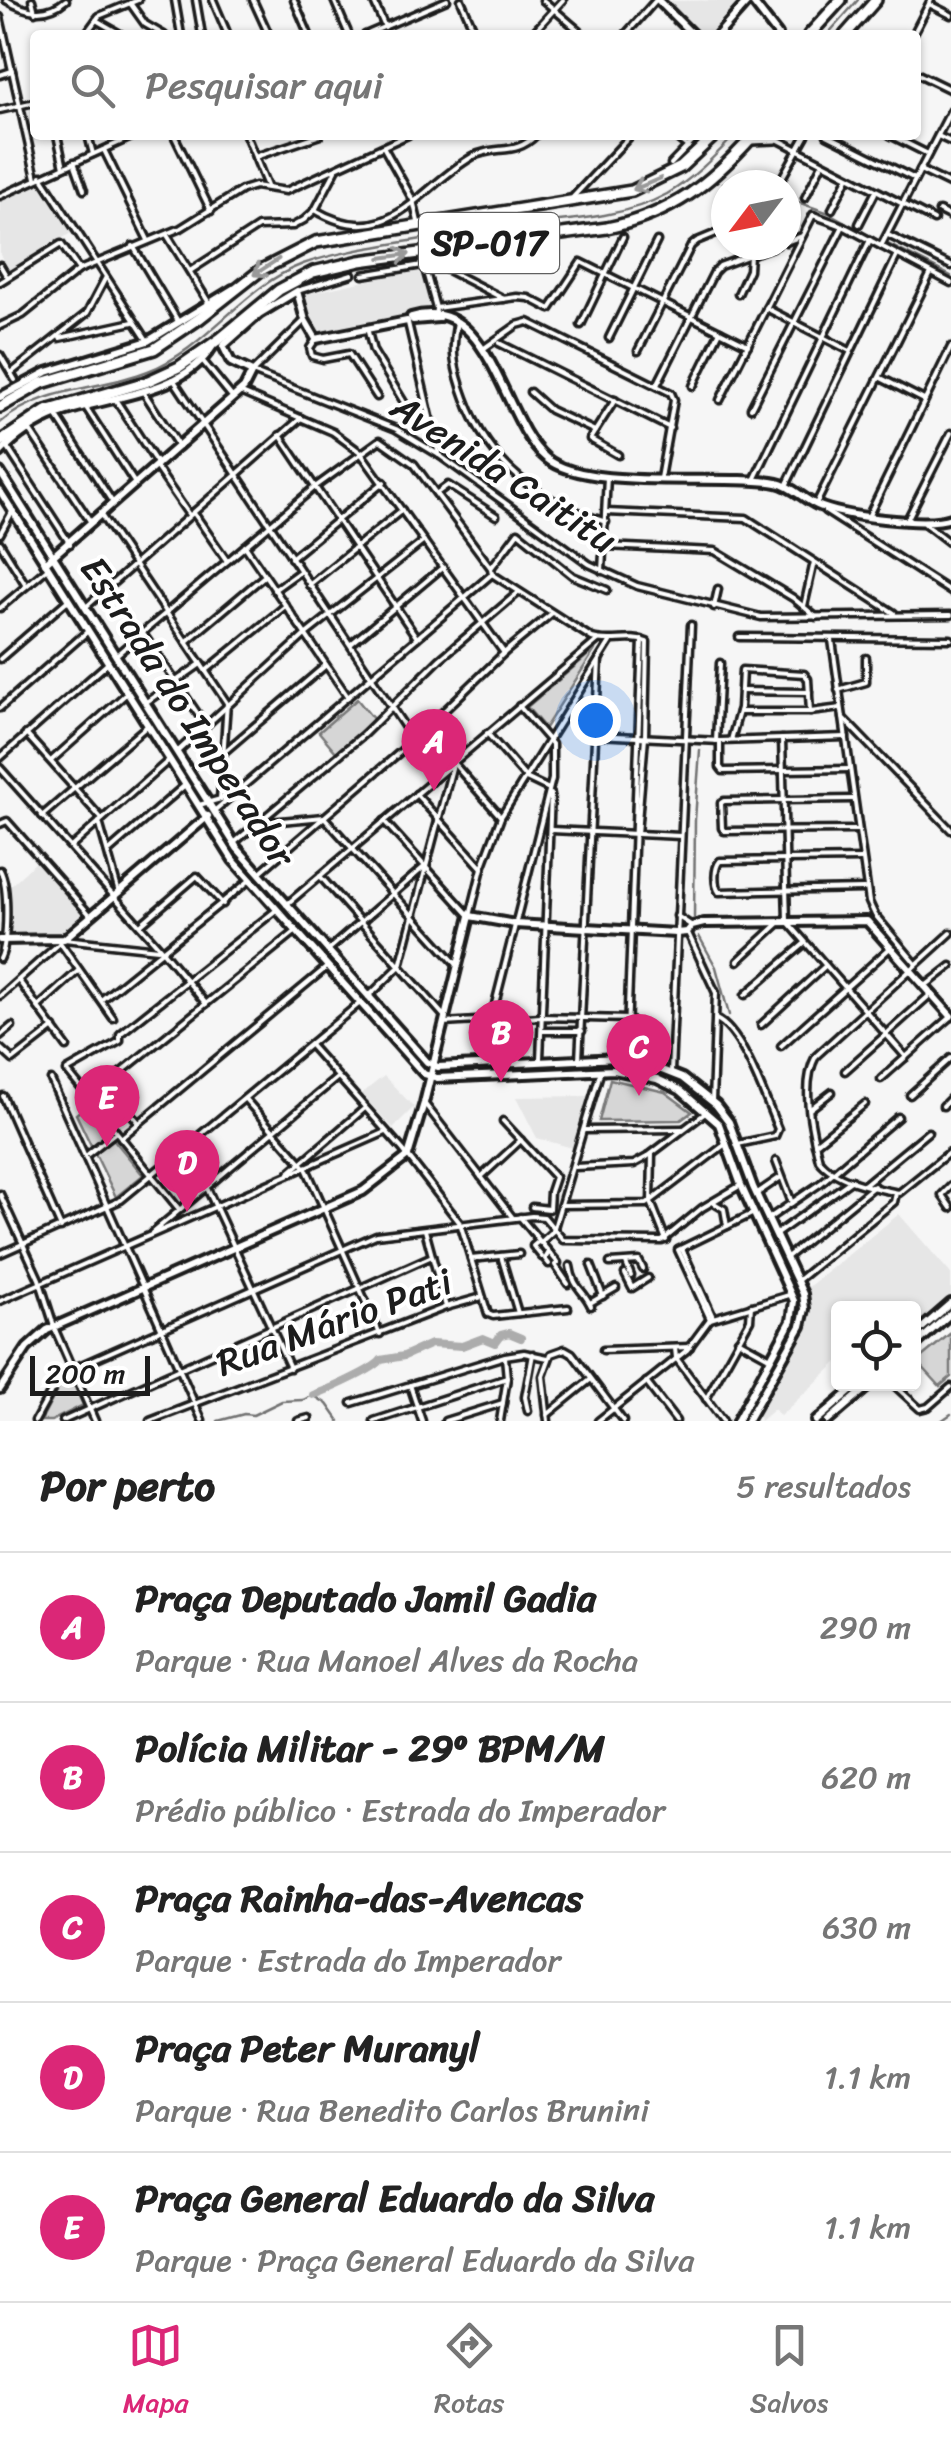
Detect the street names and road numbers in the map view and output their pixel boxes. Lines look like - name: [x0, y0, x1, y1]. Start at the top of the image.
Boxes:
- road number: SP-017: [419, 213, 559, 273]
- street label: Avenida Caititu: [376, 374, 631, 572]
- street label: Estrada do Imperador: [61, 542, 315, 883]
- street label: Rua Mário Pati: [207, 1248, 463, 1396]

